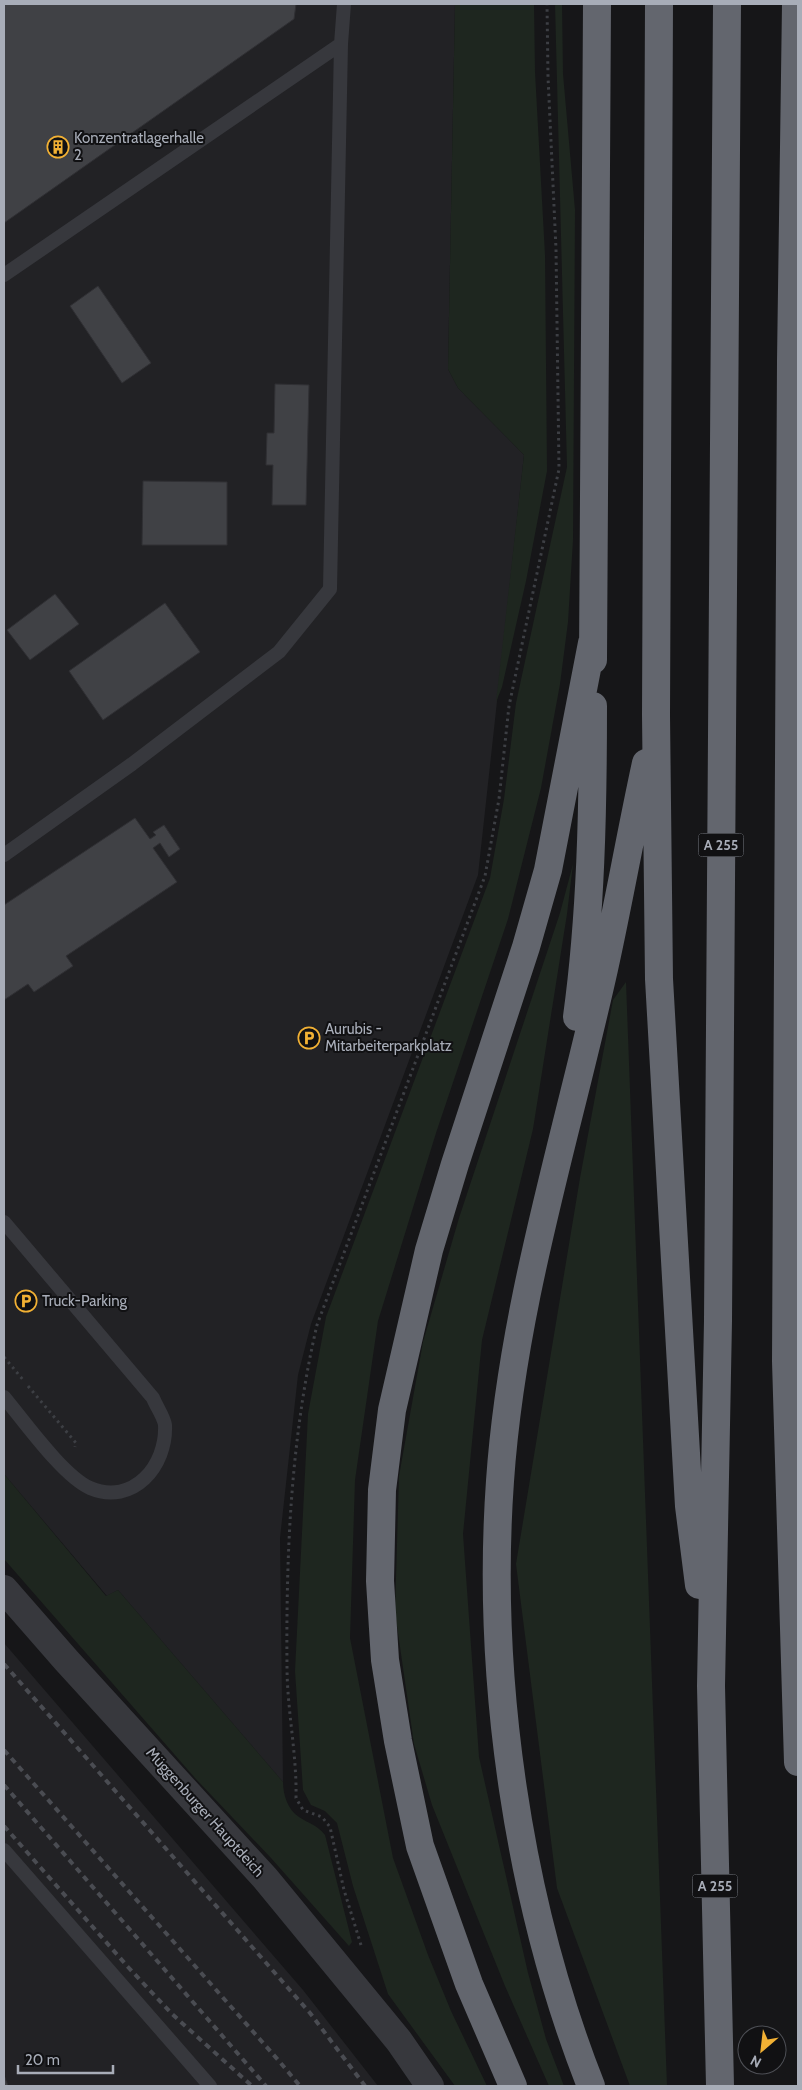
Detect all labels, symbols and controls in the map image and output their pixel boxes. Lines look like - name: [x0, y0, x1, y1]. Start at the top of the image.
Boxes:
- place label: Konzentratlagerhalle 2: [74, 129, 204, 164]
- building icon: Konzentratlagerhalle 2: [46, 135, 70, 159]
- road number: A 255: [698, 834, 744, 856]
- place label: Aurubis - Mitarbeiterparkplatz: [325, 1020, 452, 1055]
- parking icon: Aurubis - Mitarbeiterparkplatz: [297, 1026, 321, 1050]
- parking icon: Truck-Parking: [14, 1289, 38, 1313]
- place label: Truck-Parking: [42, 1292, 128, 1310]
- street label: Müggenburger Hauptdeich: [142, 1744, 268, 1880]
- road number: A 255: [692, 1874, 738, 1898]
- north arrow: [737, 2025, 787, 2075]
- scale bar: [18, 2042, 112, 2074]
- text: 20 m: [25, 2051, 60, 2069]
- text: N: [747, 2051, 764, 2072]

